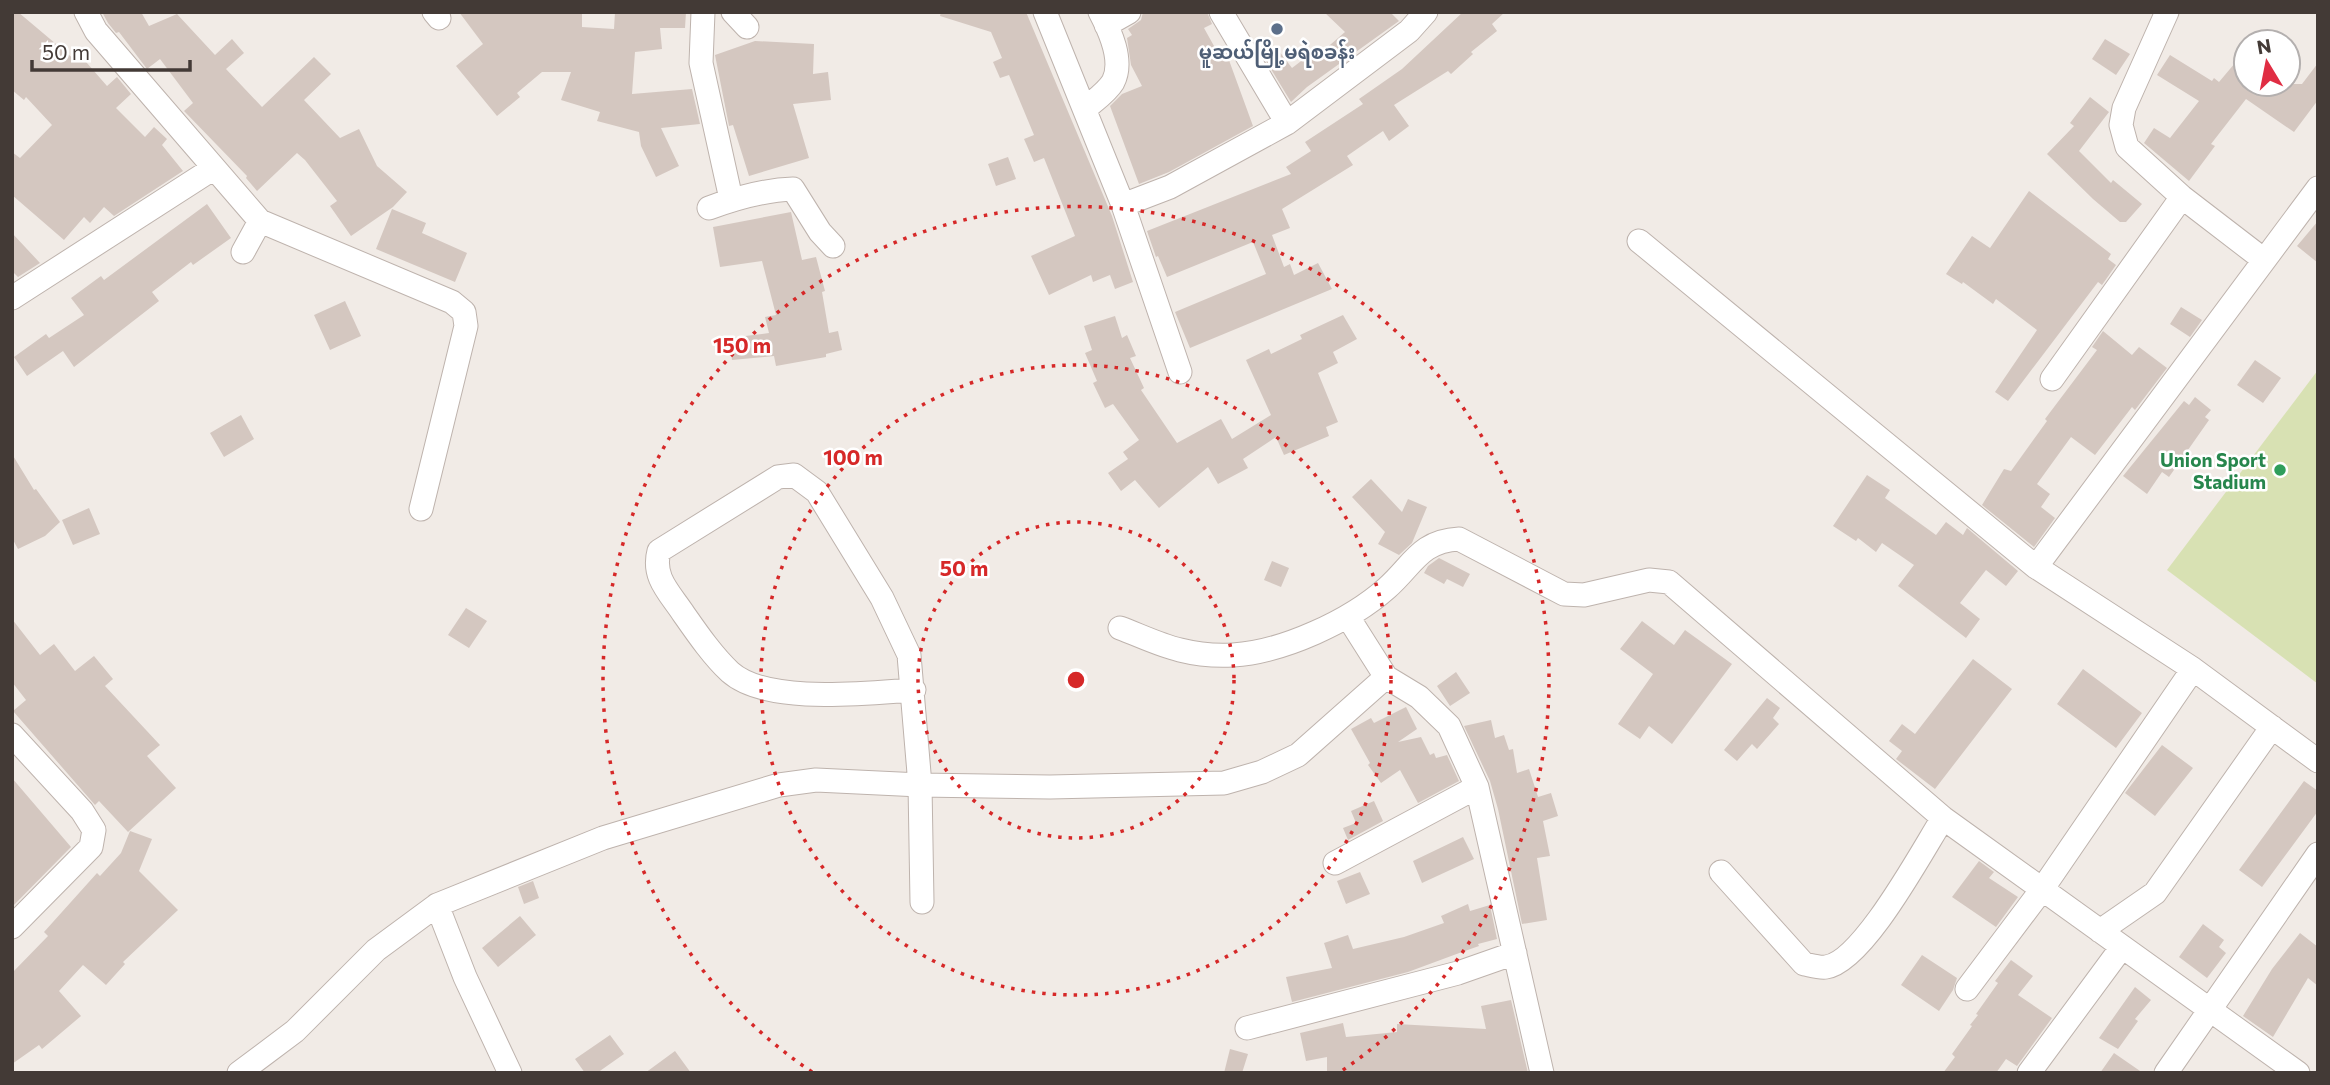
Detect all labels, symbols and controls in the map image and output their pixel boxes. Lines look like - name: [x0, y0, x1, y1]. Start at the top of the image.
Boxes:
- marker: မူဆယ်မြို့မရဲစခန်း: [1269, 21, 1285, 37]
- scale bar: [32, 28, 189, 72]
- north arrow: [2232, 28, 2302, 98]
- text: N: [2255, 33, 2273, 58]
- text: 50 m: [42, 39, 90, 64]
- place label: မူဆယ်မြို့မရဲစခန်း: [1199, 39, 1355, 68]
- text: 150 m: [713, 332, 771, 357]
- text: 100 m: [823, 444, 883, 469]
- place label: Union Sport Stadium: [2160, 448, 2266, 493]
- marker: Union Sport Stadium: [2272, 462, 2288, 478]
- text: 50 m: [940, 555, 988, 580]
- centre of rings: [1064, 668, 1088, 692]

